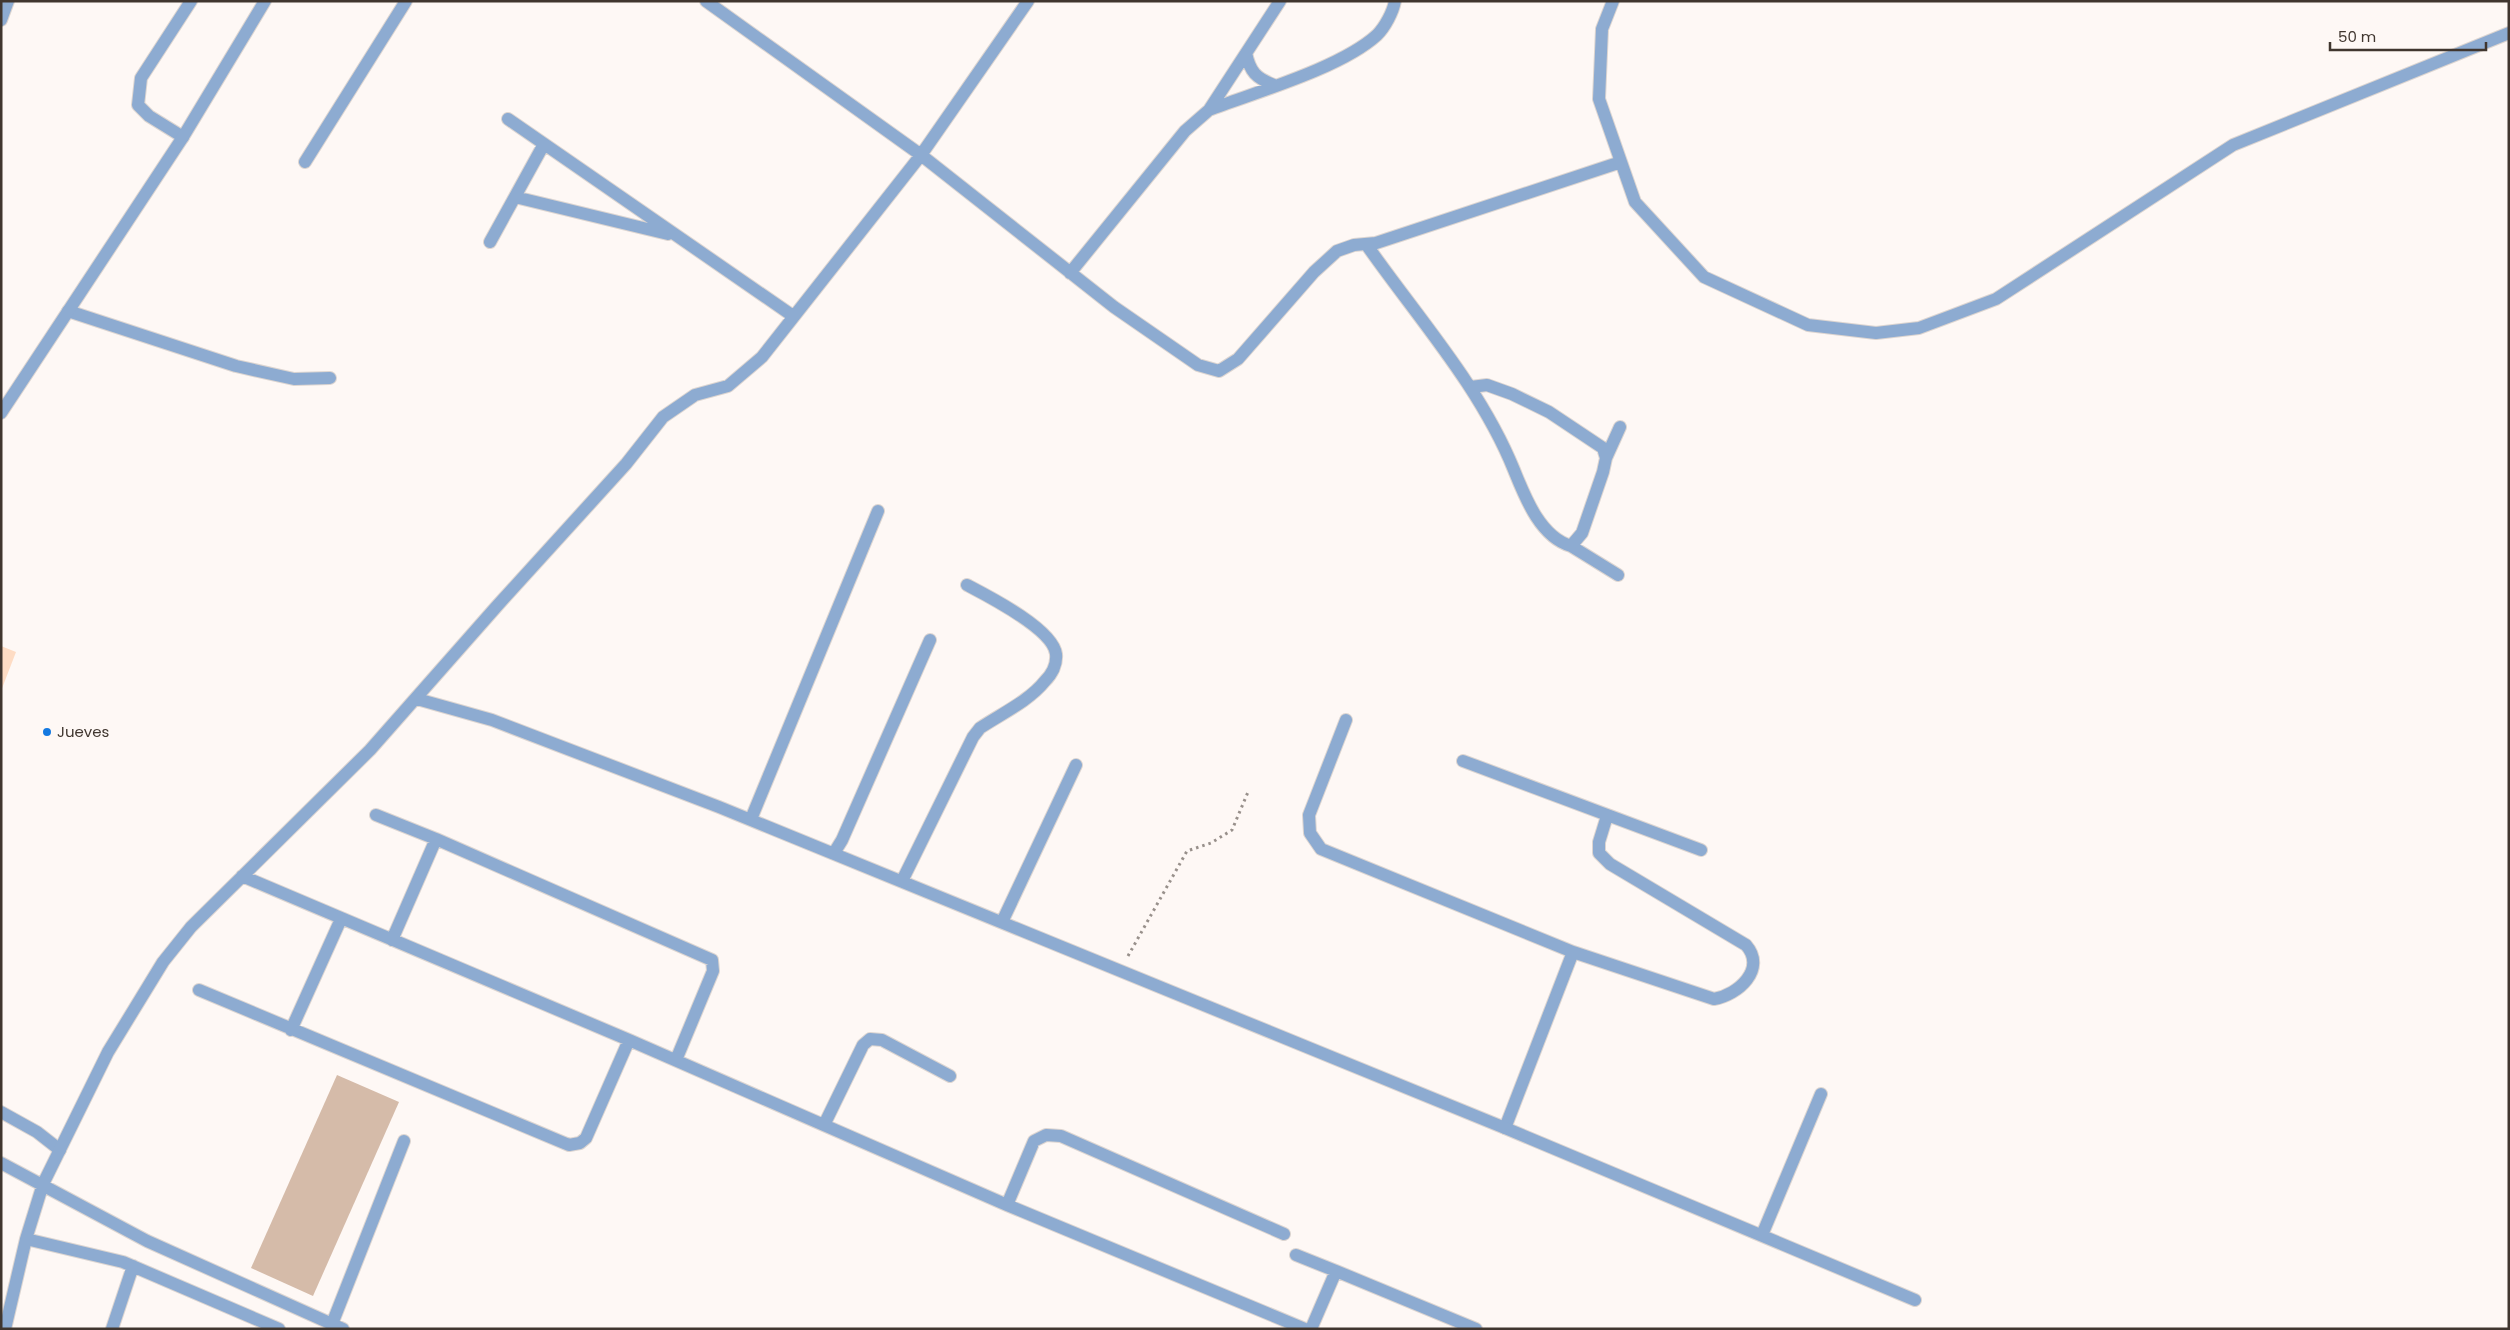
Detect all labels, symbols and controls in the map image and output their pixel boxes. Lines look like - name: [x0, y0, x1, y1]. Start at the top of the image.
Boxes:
- scale bar: [2330, 20, 2486, 52]
- text: 50 m: [2338, 26, 2376, 47]
- place label: Jueves: [57, 721, 110, 742]
- marker: Jueves: [41, 726, 53, 738]

